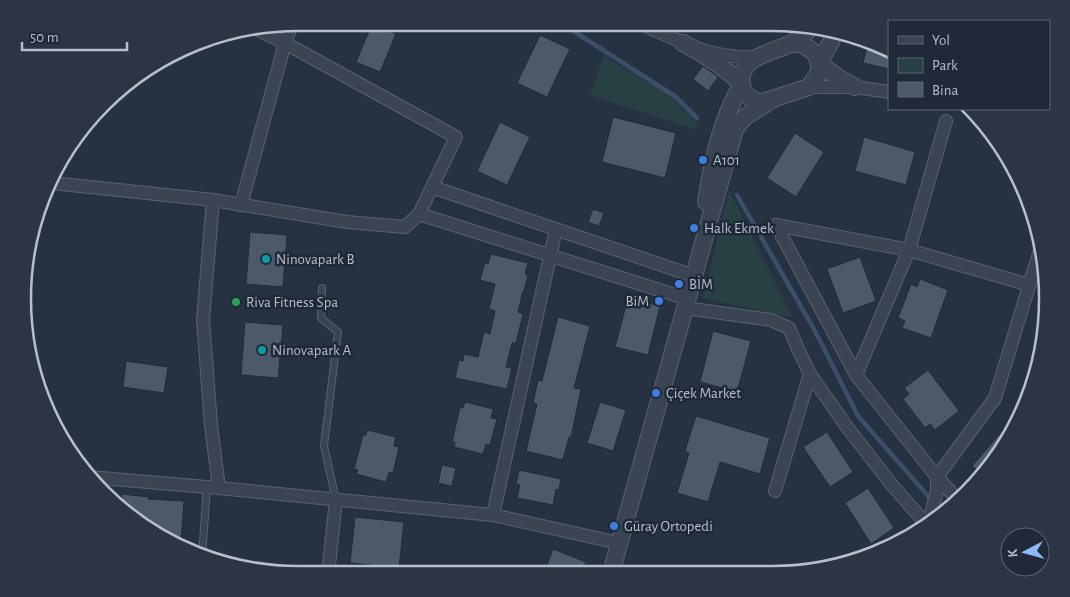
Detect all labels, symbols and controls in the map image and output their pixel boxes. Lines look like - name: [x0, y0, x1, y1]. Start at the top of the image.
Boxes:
- scale bar: [22, 20, 128, 52]
- legend: [888, 20, 1050, 110]
- text: 50 m: [30, 30, 59, 45]
- text: Yol: [932, 33, 950, 48]
- text: Park: [932, 58, 958, 73]
- text: Bina: [932, 83, 958, 98]
- place label: A101: [713, 153, 740, 168]
- marker: A101: [697, 154, 709, 166]
- place label: Halk Ekmek: [704, 221, 774, 236]
- marker: Halk Ekmek: [688, 222, 700, 234]
- place label: Ninovapark B: [276, 252, 354, 267]
- marker: Ninovapark B: [260, 253, 272, 265]
- place label: BİM: [689, 275, 713, 292]
- marker: BİM: [673, 278, 685, 290]
- place label: BiM: [625, 294, 649, 309]
- place label: Riva Fitness Spa: [246, 295, 338, 310]
- marker: BiM: [653, 295, 665, 307]
- marker: Riva Fitness Spa: [230, 296, 242, 308]
- place label: Ninovapark A: [272, 343, 351, 358]
- marker: Ninovapark A: [256, 344, 268, 356]
- place label: Çiçek Market: [666, 386, 741, 401]
- marker: Çiçek Market: [650, 387, 662, 399]
- place label: Güray Ortopedi: [624, 519, 713, 534]
- marker: Güray Ortopedi: [608, 520, 620, 532]
- north arrow: [1000, 527, 1050, 577]
- text: K: [1006, 548, 1020, 558]

